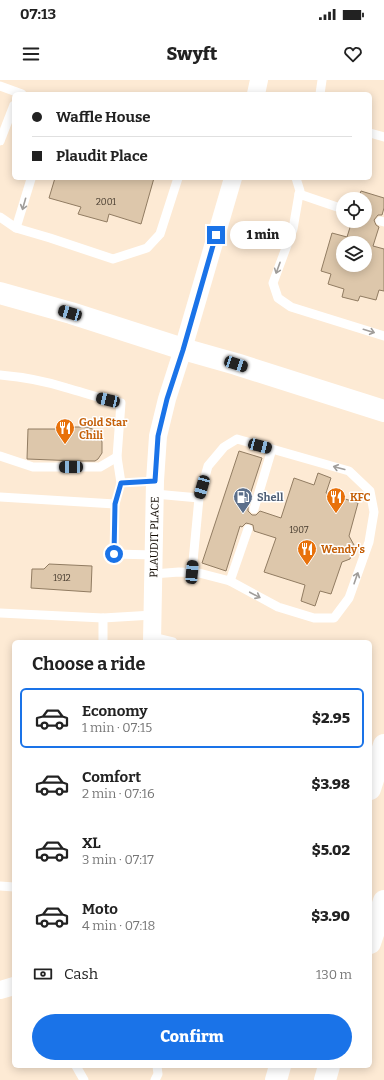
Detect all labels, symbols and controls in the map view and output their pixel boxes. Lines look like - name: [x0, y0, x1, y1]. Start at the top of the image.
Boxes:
- text: 07:13: [20, 5, 56, 23]
- icon: menu: [20, 43, 42, 65]
- text: Swyft: [167, 43, 217, 65]
- icon: heart: [342, 43, 364, 65]
- text: Waffle House: [56, 108, 151, 126]
- text: Plaudit Place: [56, 147, 148, 165]
- map controls: [336, 192, 372, 272]
- button: locate: [336, 192, 372, 228]
- one-way arrow: [20, 197, 27, 210]
- house number: 2001: [96, 197, 116, 207]
- callout: 1 min: [230, 221, 296, 249]
- route end: [207, 226, 225, 244]
- text: 1 min: [246, 227, 280, 242]
- button: layers: [336, 236, 372, 272]
- one-way arrow: [274, 262, 282, 274]
- car: [57, 304, 83, 322]
- one-way arrow: [363, 328, 376, 335]
- car: [223, 355, 249, 373]
- car: [95, 391, 121, 409]
- place label: Gold Star Chili: [79, 416, 128, 442]
- restaurant icon: Gold Star Chili: [54, 417, 76, 445]
- car: [247, 437, 273, 455]
- car: [59, 461, 83, 473]
- one-way arrow: [333, 464, 346, 471]
- car: [193, 474, 211, 500]
- fuel station icon: Shell: [232, 486, 254, 514]
- restaurant icon: KFC: [325, 486, 347, 514]
- place label: Shell: [257, 491, 284, 504]
- place label: KFC: [350, 491, 371, 504]
- street label: PLAUDIT PLACE: [147, 496, 162, 578]
- house number: 1907: [289, 525, 309, 535]
- restaurant icon: Wendy's: [296, 538, 318, 566]
- place label: Wendy's: [321, 543, 365, 556]
- route start: [105, 545, 123, 563]
- car: [185, 560, 199, 584]
- house number: 1912: [53, 573, 71, 583]
- one-way arrow: [352, 573, 360, 585]
- one-way arrow: [248, 592, 260, 599]
- text: Choose a ride: [32, 653, 145, 675]
- icon: car: [34, 700, 70, 736]
- text: Economy: [82, 702, 148, 720]
- text: $2.95: [312, 709, 350, 727]
- text: 1 min · 07:15: [82, 720, 152, 735]
- icon: car: [34, 766, 70, 802]
- text: Comfort: [82, 768, 141, 786]
- text: $3.98: [312, 775, 350, 793]
- text: 2 min · 07:16: [82, 786, 155, 801]
- icon: car: [34, 832, 70, 868]
- text: XL: [82, 834, 101, 852]
- text: $5.02: [312, 841, 350, 859]
- text: 3 min · 07:17: [82, 852, 154, 867]
- icon: car: [34, 898, 70, 934]
- text: Moto: [82, 900, 118, 918]
- text: $3.90: [311, 907, 350, 925]
- text: 4 min · 07:18: [82, 918, 155, 933]
- icon: cash: [32, 963, 54, 985]
- text: Cash: [64, 965, 98, 983]
- text: 130 m: [316, 967, 352, 982]
- button: Confirm: [32, 1014, 352, 1060]

